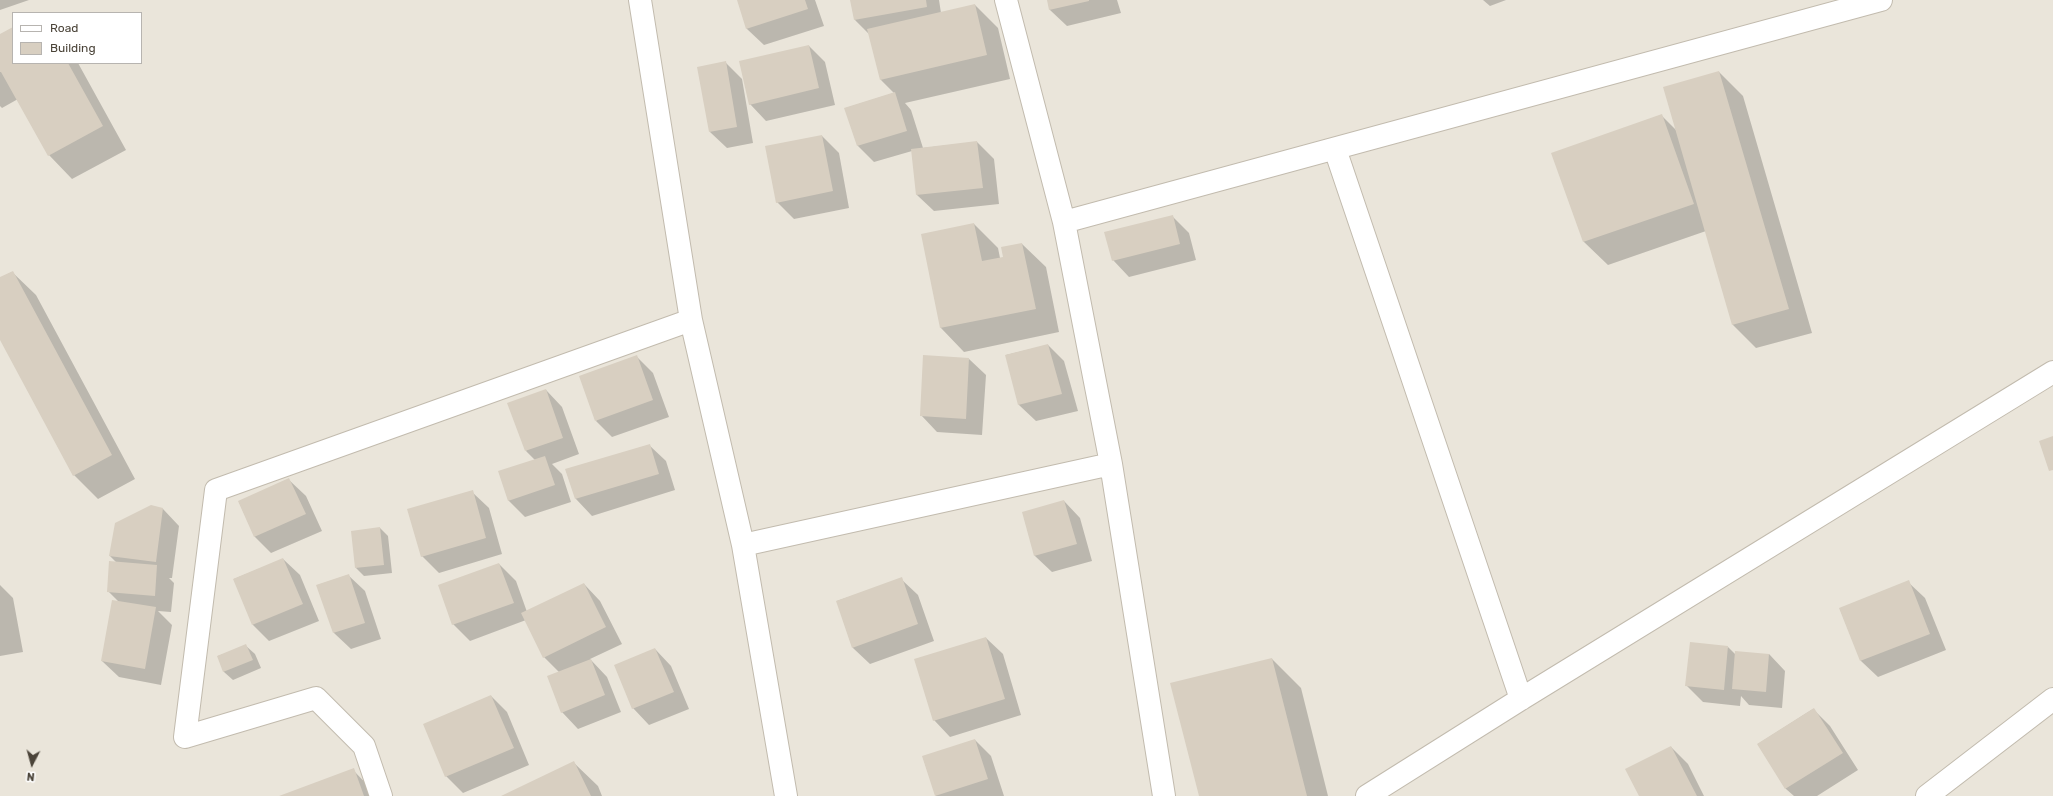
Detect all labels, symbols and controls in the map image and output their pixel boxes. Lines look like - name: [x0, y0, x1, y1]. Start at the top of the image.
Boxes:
- legend: [12, 12, 142, 64]
- text: Road: [50, 21, 78, 35]
- text: Building: [50, 41, 96, 55]
- north arrow: [12, 744, 52, 784]
- text: N: [26, 770, 35, 783]

